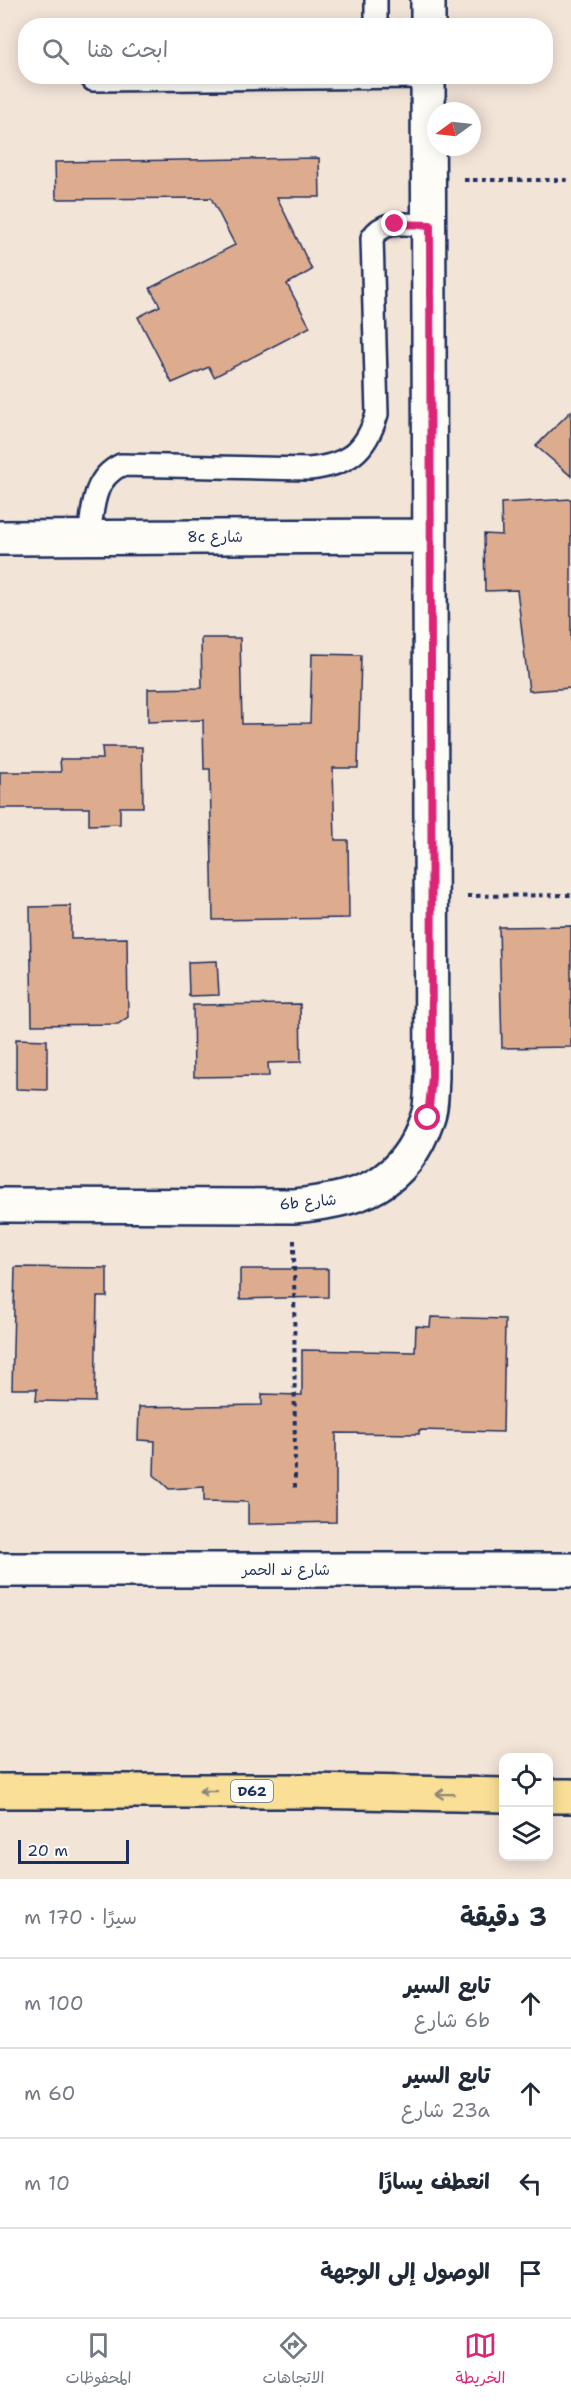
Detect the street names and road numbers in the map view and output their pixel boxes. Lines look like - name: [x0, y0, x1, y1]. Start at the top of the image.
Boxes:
- street label: 8c شارع: [187, 527, 243, 547]
- street label: 6b شارع: [279, 1190, 337, 1214]
- street label: شارع ند الحمر: [240, 1560, 330, 1580]
- road number: D62: [231, 1780, 273, 1802]

